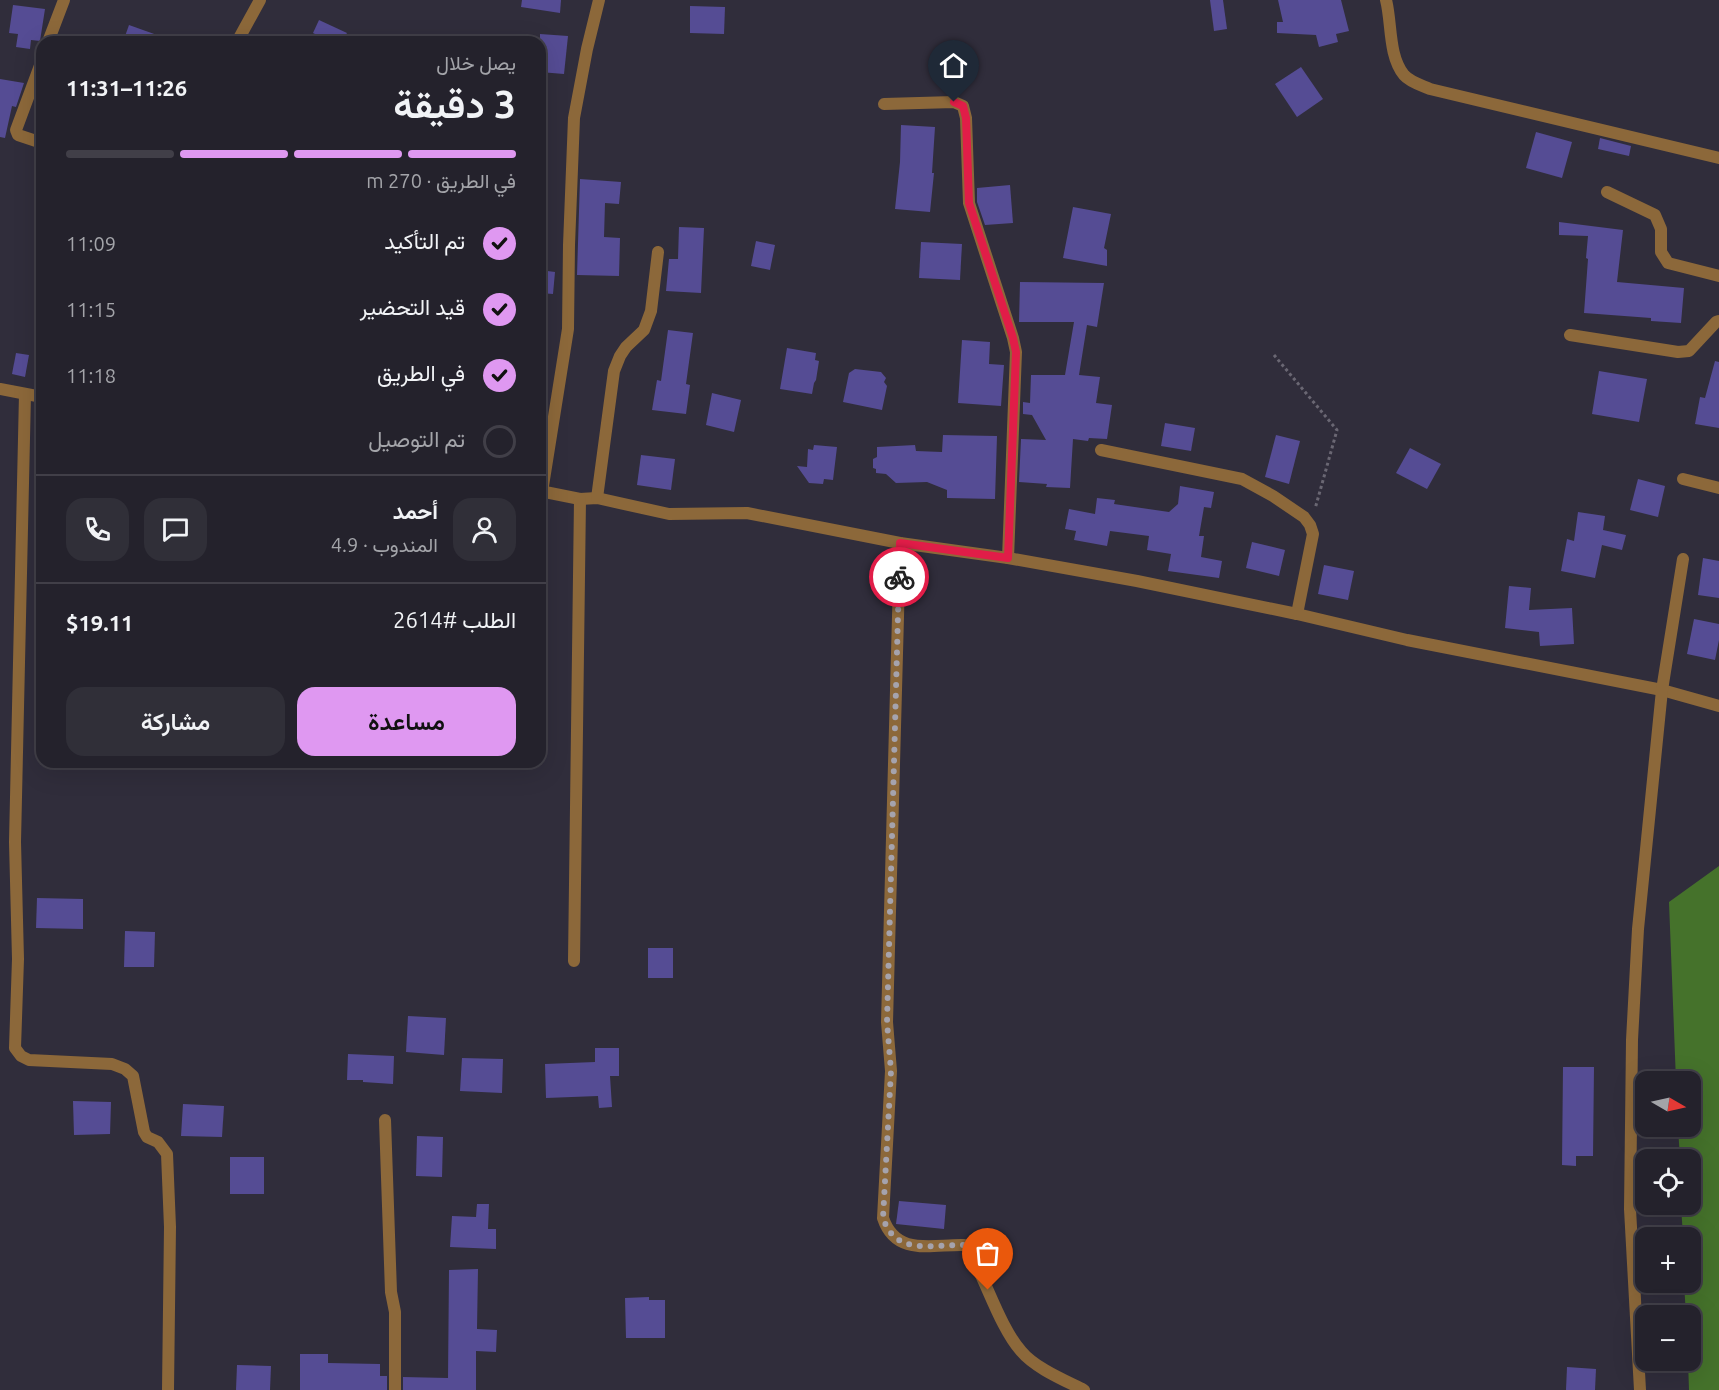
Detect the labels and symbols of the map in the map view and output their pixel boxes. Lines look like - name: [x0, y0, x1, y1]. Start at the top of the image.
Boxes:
- pin: [928, 40, 979, 102]
- courier: [869, 547, 929, 607]
- north arrow: [1635, 1071, 1701, 1137]
- pin: [962, 1228, 1013, 1290]

